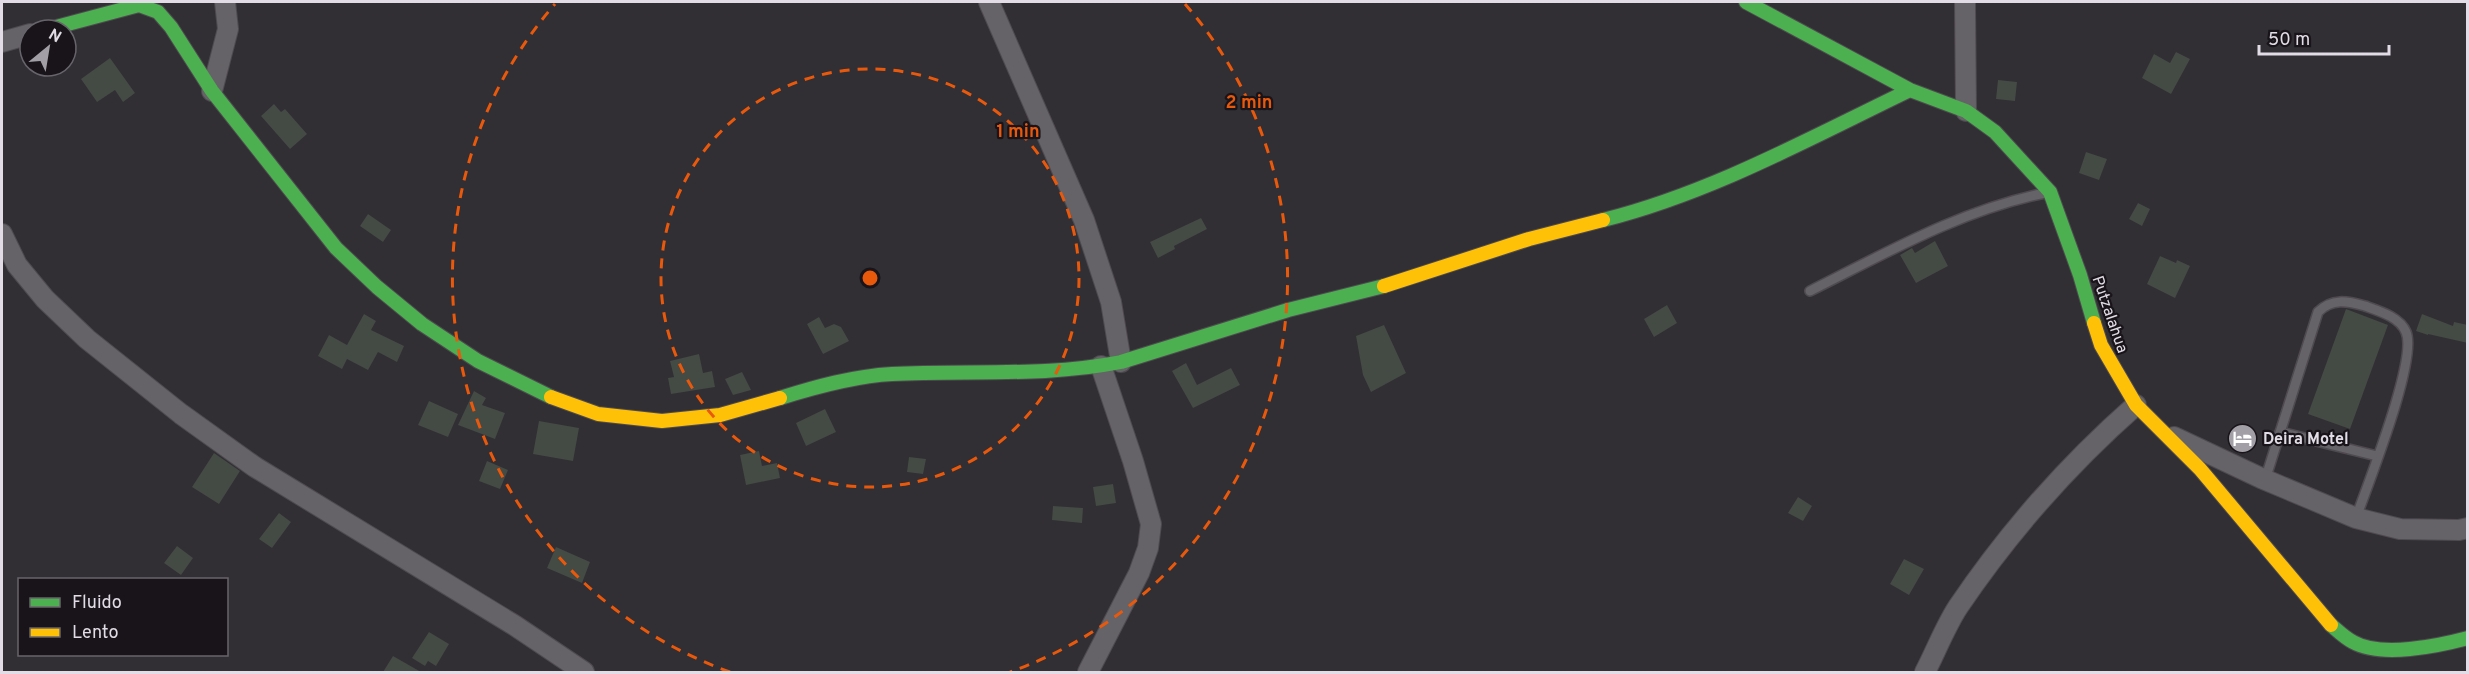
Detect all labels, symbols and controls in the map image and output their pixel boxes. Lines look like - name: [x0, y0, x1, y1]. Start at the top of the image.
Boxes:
- north arrow: [18, 18, 78, 78]
- scale bar: [2259, 18, 2390, 56]
- text: N: [45, 25, 64, 48]
- text: 50 m: [2268, 29, 2310, 52]
- text: 2 min: [1225, 92, 1273, 115]
- text: 1 min: [996, 121, 1040, 144]
- centre of rings: [860, 268, 880, 288]
- street label: Putzalahua: [2087, 273, 2132, 356]
- hotel icon: Deira Motel: [2226, 422, 2258, 454]
- place label: Deira Motel: [2263, 430, 2349, 450]
- legend: [18, 578, 228, 656]
- text: Fluido: [72, 592, 122, 615]
- text: Lento: [72, 622, 118, 645]

